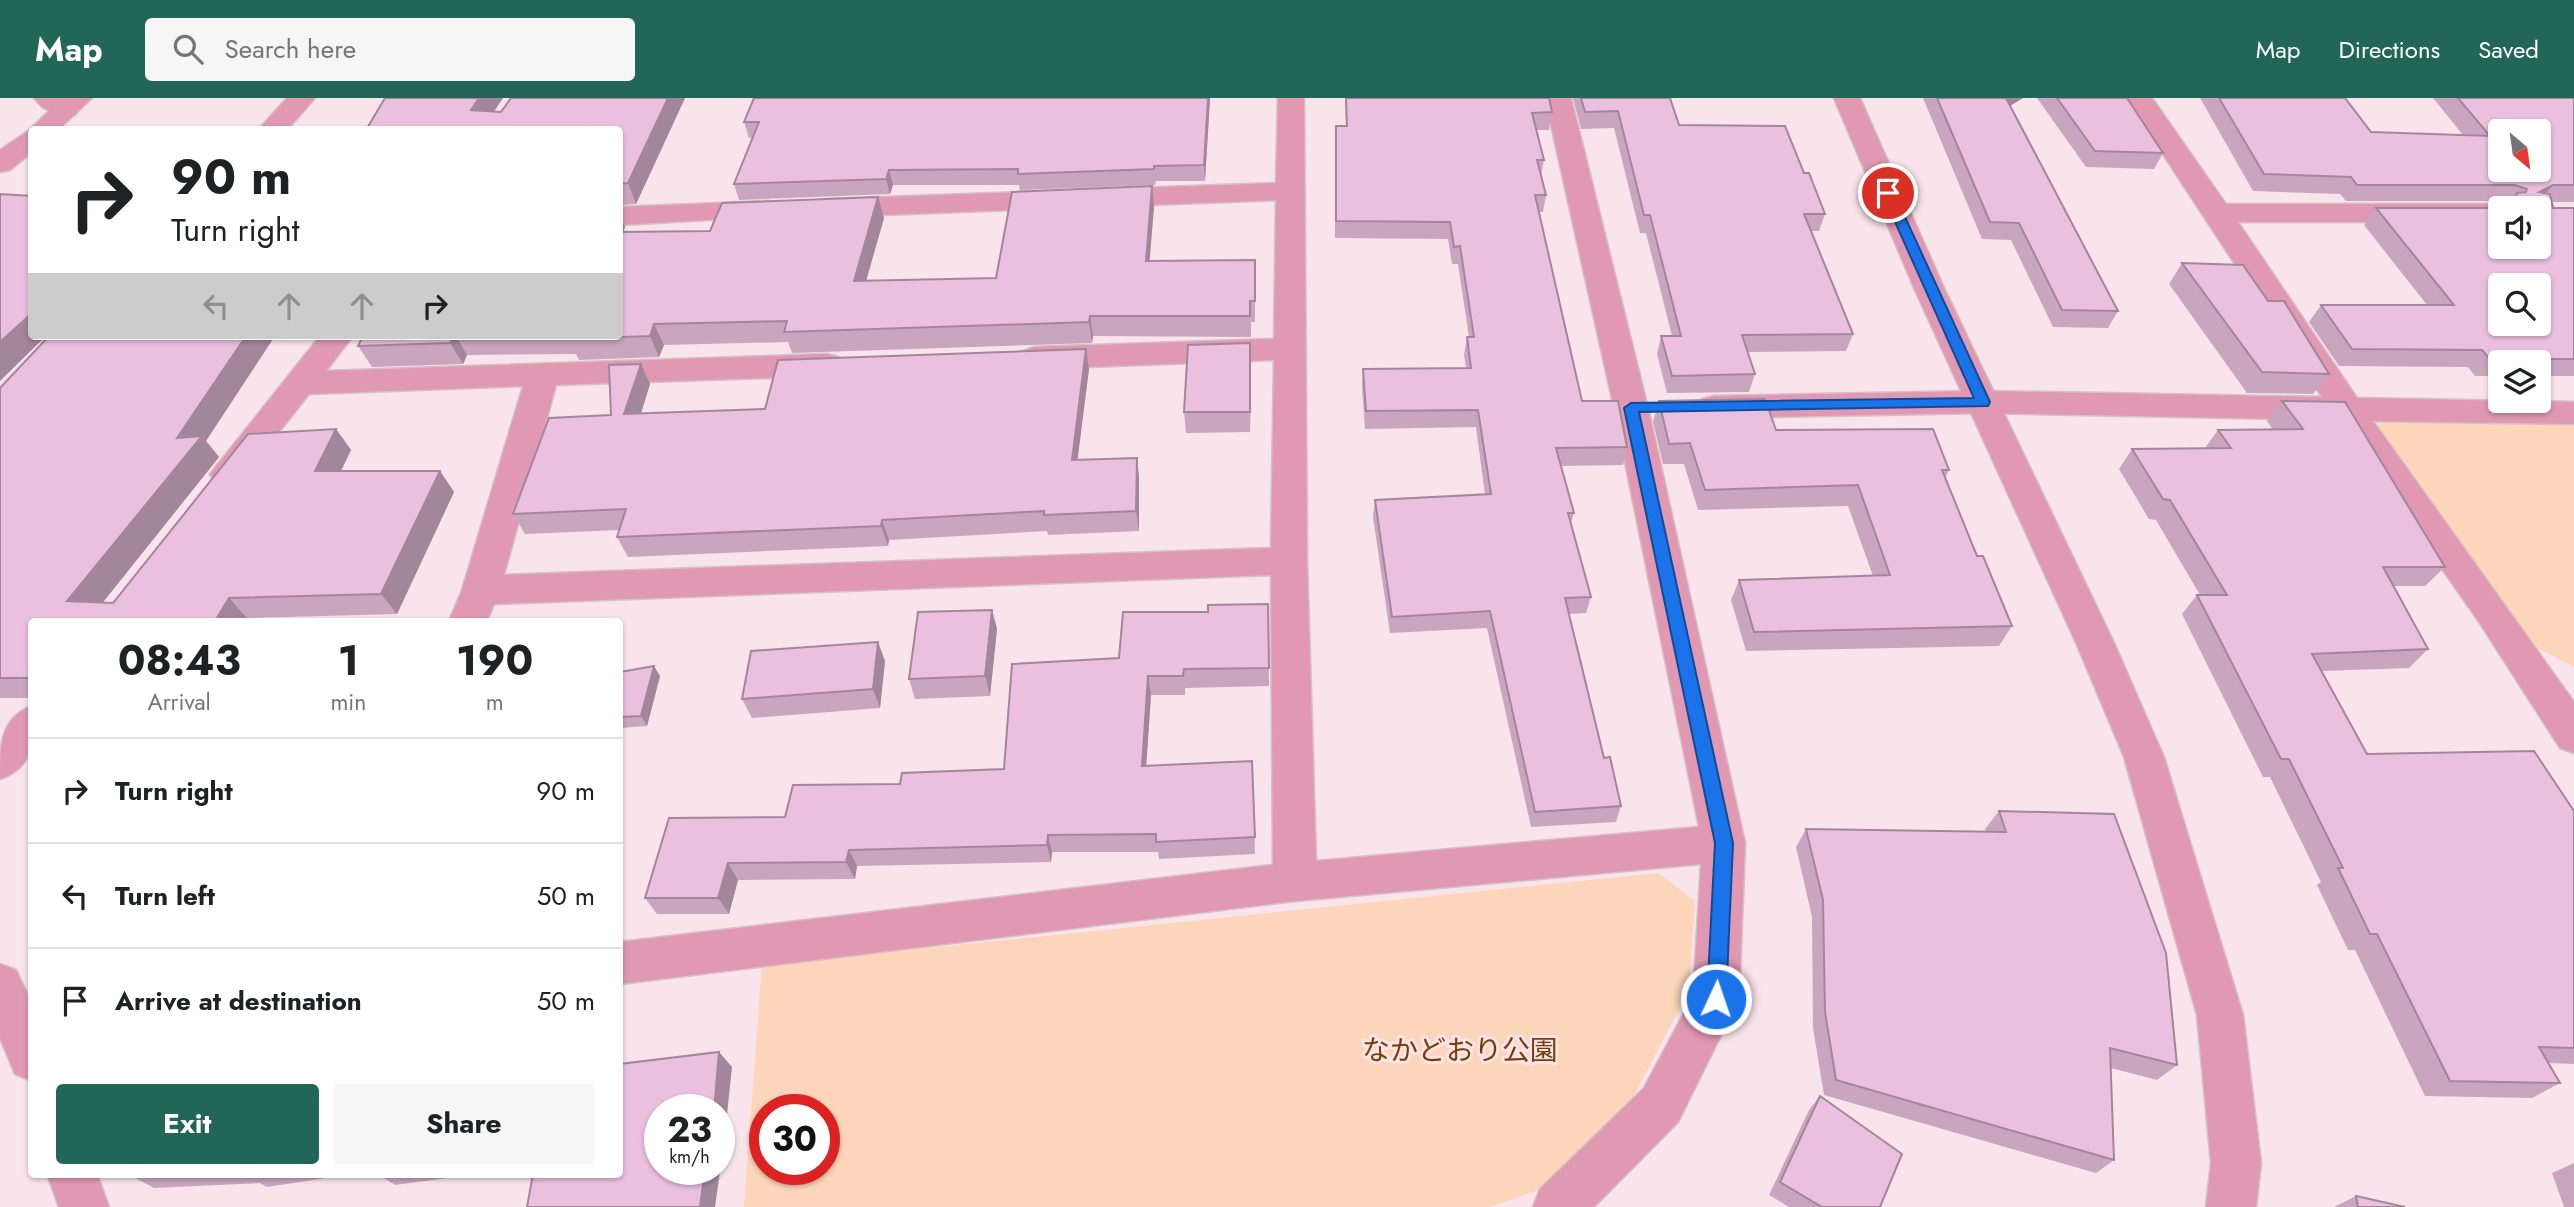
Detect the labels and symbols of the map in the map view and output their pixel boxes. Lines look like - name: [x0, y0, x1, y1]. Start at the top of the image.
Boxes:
- north arrow: [2488, 119, 2552, 182]
- pin: [1858, 163, 1918, 223]
- position arrow: [1679, 962, 1753, 1036]
- park label: なかどおり公園: [1362, 1030, 1558, 1071]
- speed limit sign: 30: [749, 1094, 840, 1185]

